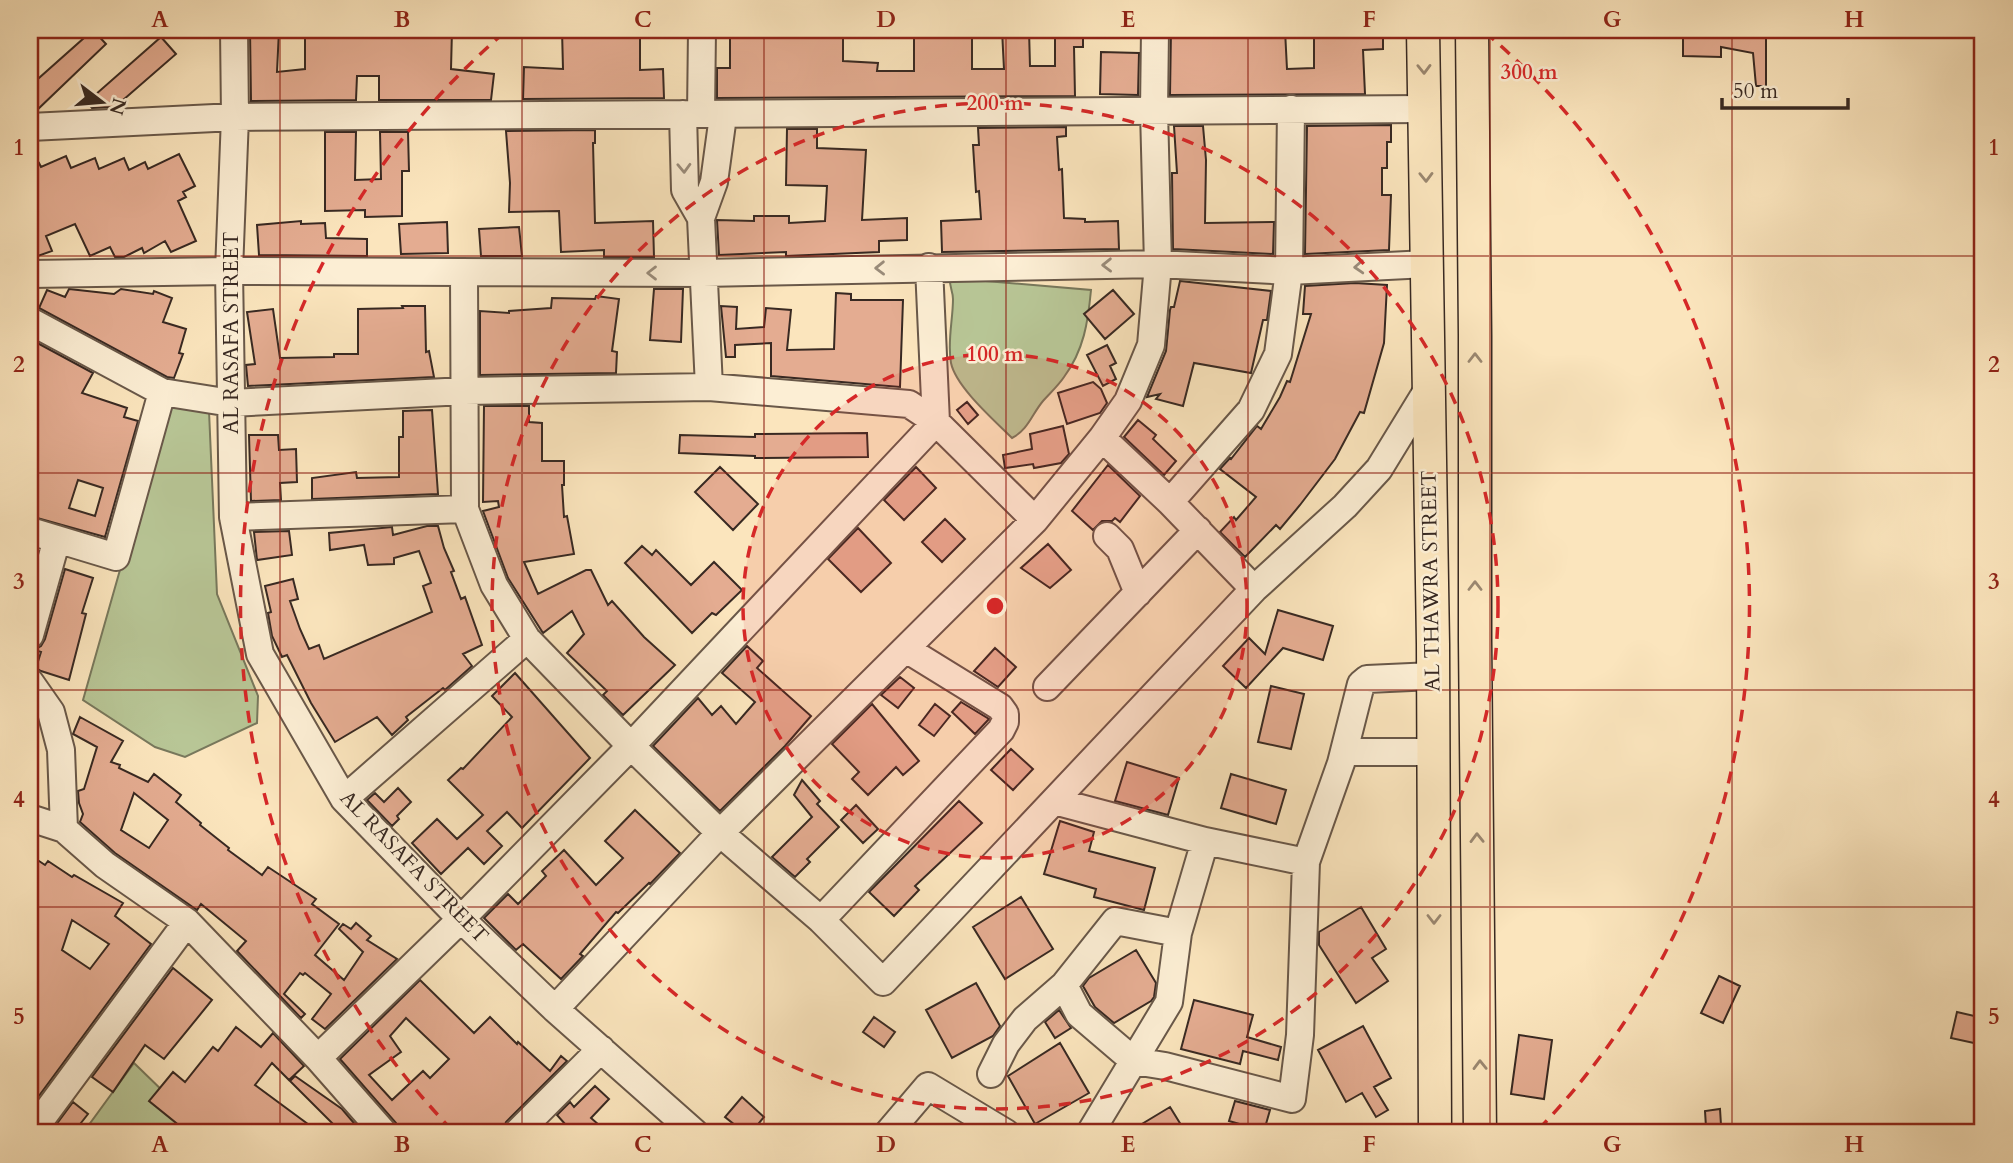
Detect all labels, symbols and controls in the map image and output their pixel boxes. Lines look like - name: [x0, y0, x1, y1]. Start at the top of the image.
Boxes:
- text: A: [151, 4, 169, 35]
- text: B: [394, 4, 410, 35]
- text: C: [634, 4, 652, 35]
- text: D: [876, 4, 896, 35]
- text: E: [1121, 4, 1135, 35]
- text: F: [1362, 4, 1376, 35]
- text: G: [1603, 4, 1622, 35]
- text: H: [1844, 4, 1864, 35]
- text: 300 m: [1500, 58, 1558, 87]
- one-way arrow: [1417, 64, 1432, 75]
- north arrow: [66, 66, 136, 136]
- scale bar: [1722, 66, 1848, 110]
- text: 50 m: [1733, 77, 1778, 106]
- text: 200 m: [966, 89, 1024, 118]
- text: N: [102, 95, 132, 118]
- text: 1: [13, 132, 25, 163]
- text: 1: [1988, 132, 2000, 163]
- one-way arrow: [677, 163, 692, 174]
- one-way arrow: [1418, 173, 1434, 183]
- street label: AL RASAFA STREET: [217, 232, 246, 434]
- one-way arrow: [1102, 257, 1112, 273]
- one-way arrow: [1353, 260, 1364, 275]
- one-way arrow: [874, 261, 885, 276]
- one-way arrow: [647, 265, 657, 281]
- text: 100 m: [966, 340, 1024, 369]
- text: 2: [13, 349, 25, 380]
- text: 2: [1988, 349, 2000, 380]
- one-way arrow: [1467, 352, 1483, 363]
- street label: AL THAWRA STREET: [1415, 470, 1447, 692]
- text: 3: [13, 566, 25, 597]
- text: 3: [1988, 566, 2000, 597]
- one-way arrow: [1467, 580, 1483, 590]
- centre of rings: [983, 594, 1007, 618]
- text: 4: [13, 784, 25, 815]
- street label: AL RASAFA STREET: [333, 784, 495, 950]
- text: 4: [1988, 784, 2000, 815]
- one-way arrow: [1469, 832, 1485, 842]
- one-way arrow: [1426, 915, 1442, 925]
- text: 5: [13, 1001, 25, 1032]
- text: 5: [1988, 1001, 2000, 1032]
- one-way arrow: [1472, 1059, 1487, 1070]
- text: A: [151, 1129, 169, 1160]
- text: B: [394, 1129, 410, 1160]
- text: C: [634, 1129, 652, 1160]
- text: D: [876, 1129, 896, 1160]
- text: E: [1121, 1129, 1135, 1160]
- text: F: [1362, 1129, 1376, 1160]
- text: G: [1603, 1129, 1622, 1160]
- text: H: [1844, 1129, 1864, 1160]

